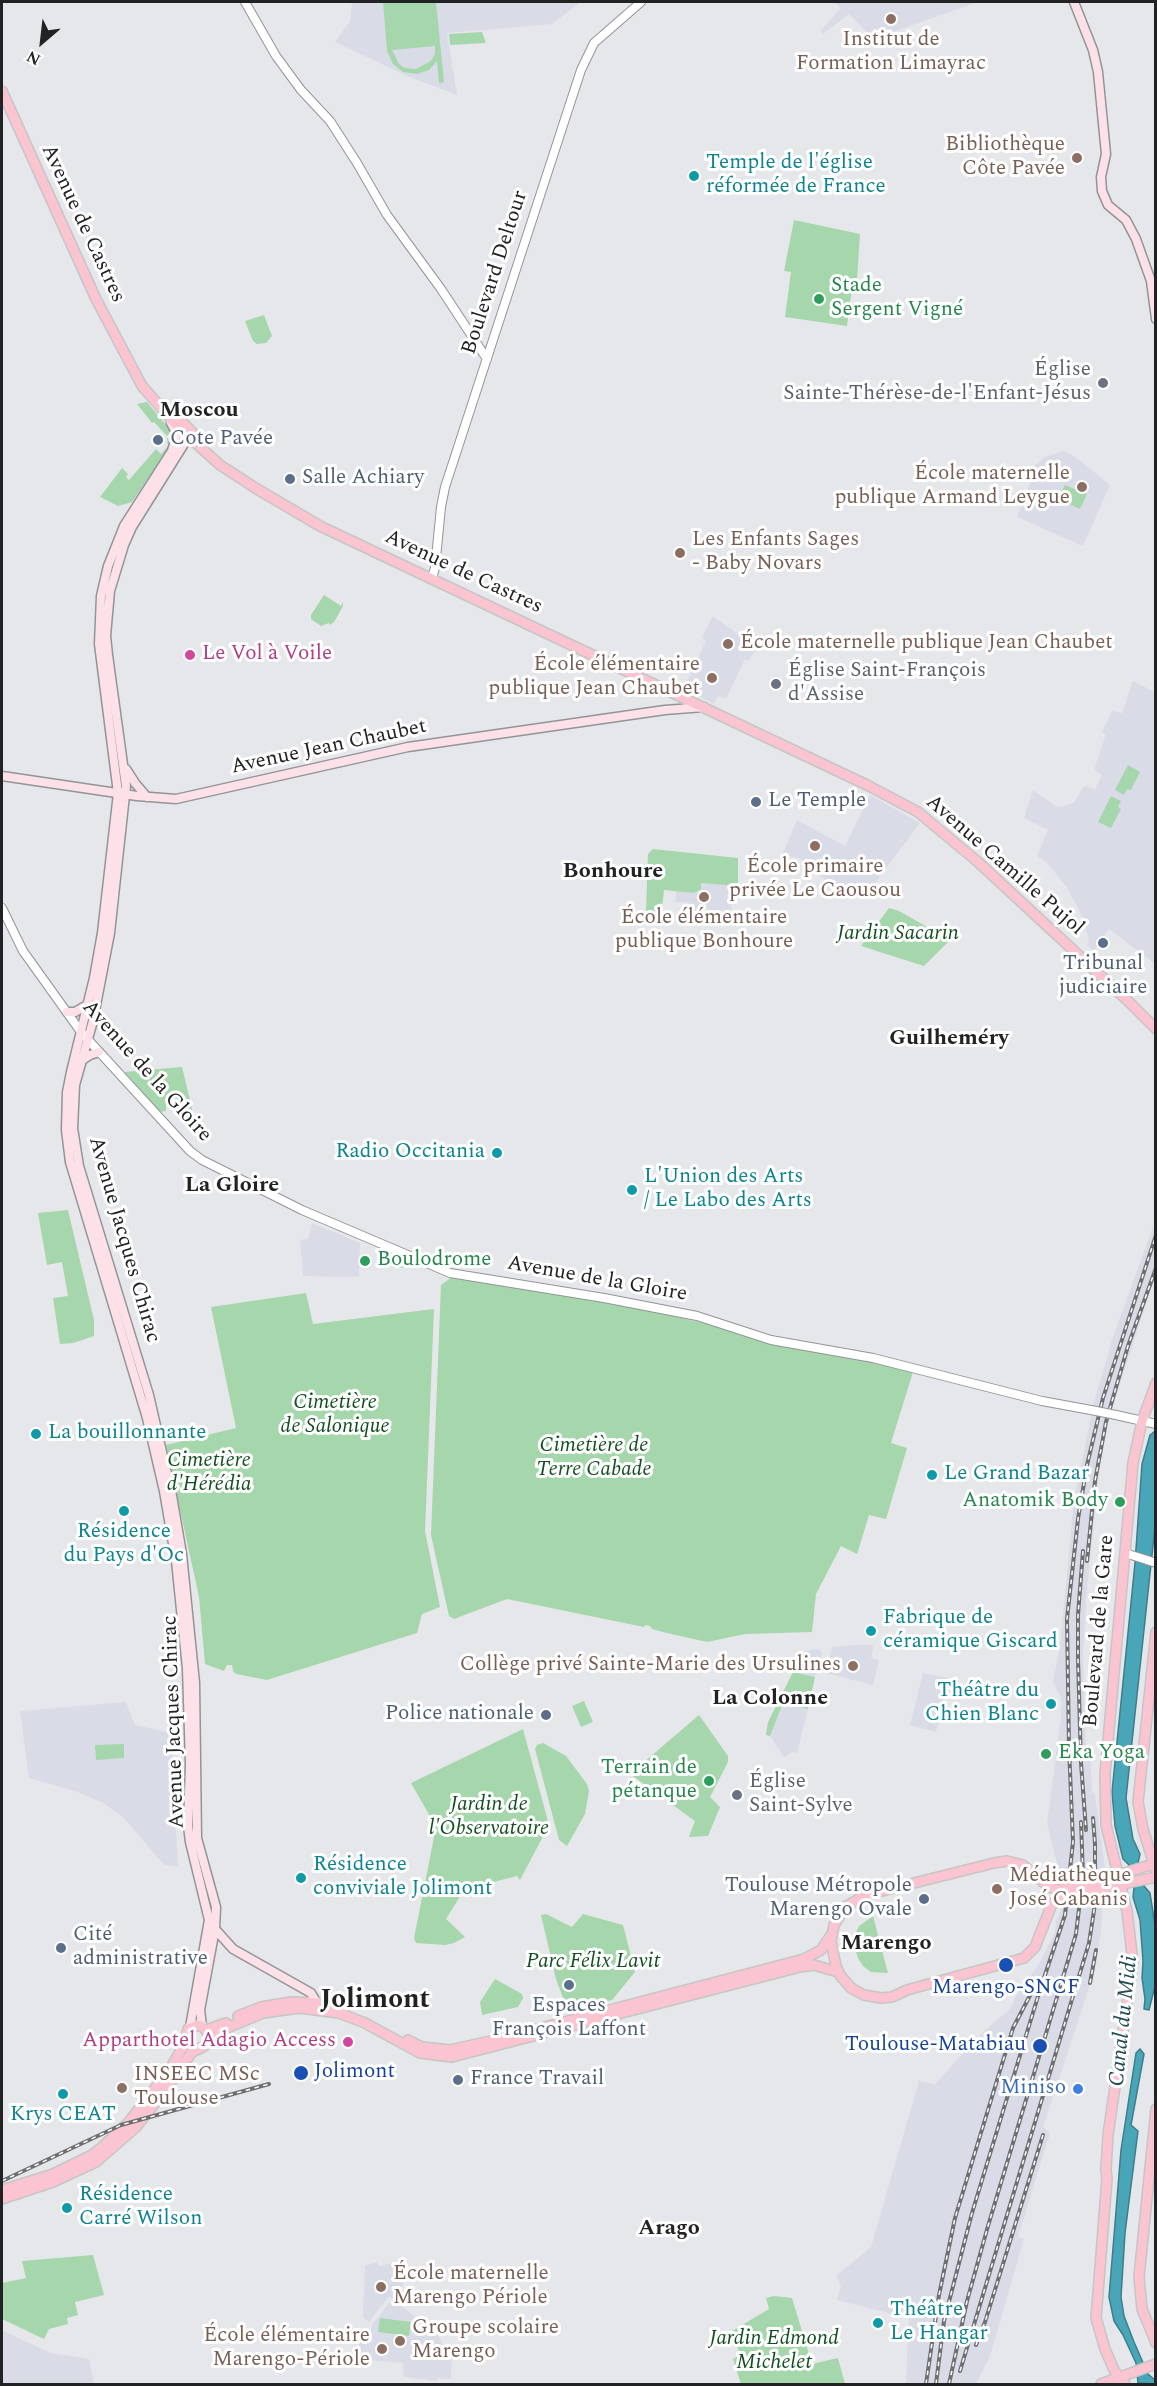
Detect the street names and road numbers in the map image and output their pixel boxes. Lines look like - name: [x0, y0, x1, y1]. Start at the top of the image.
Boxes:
- street label: Avenue de Castres: [34, 141, 130, 307]
- street label: Boulevard Deltour: [458, 188, 534, 358]
- street label: Avenue de Castres: [380, 525, 546, 621]
- street label: Avenue Jean Chaubet: [229, 715, 429, 781]
- street label: Avenue Camille Pujol: [920, 790, 1088, 942]
- street label: Avenue de la Gloire: [76, 996, 216, 1148]
- street label: Avenue Jacques Chirac: [81, 1134, 165, 1346]
- street label: Avenue de la Gloire: [505, 1252, 689, 1308]
- street label: Boulevard de la Gare: [1079, 1534, 1121, 1728]
- street label: Avenue Jacques Chirac: [159, 1615, 191, 1829]

